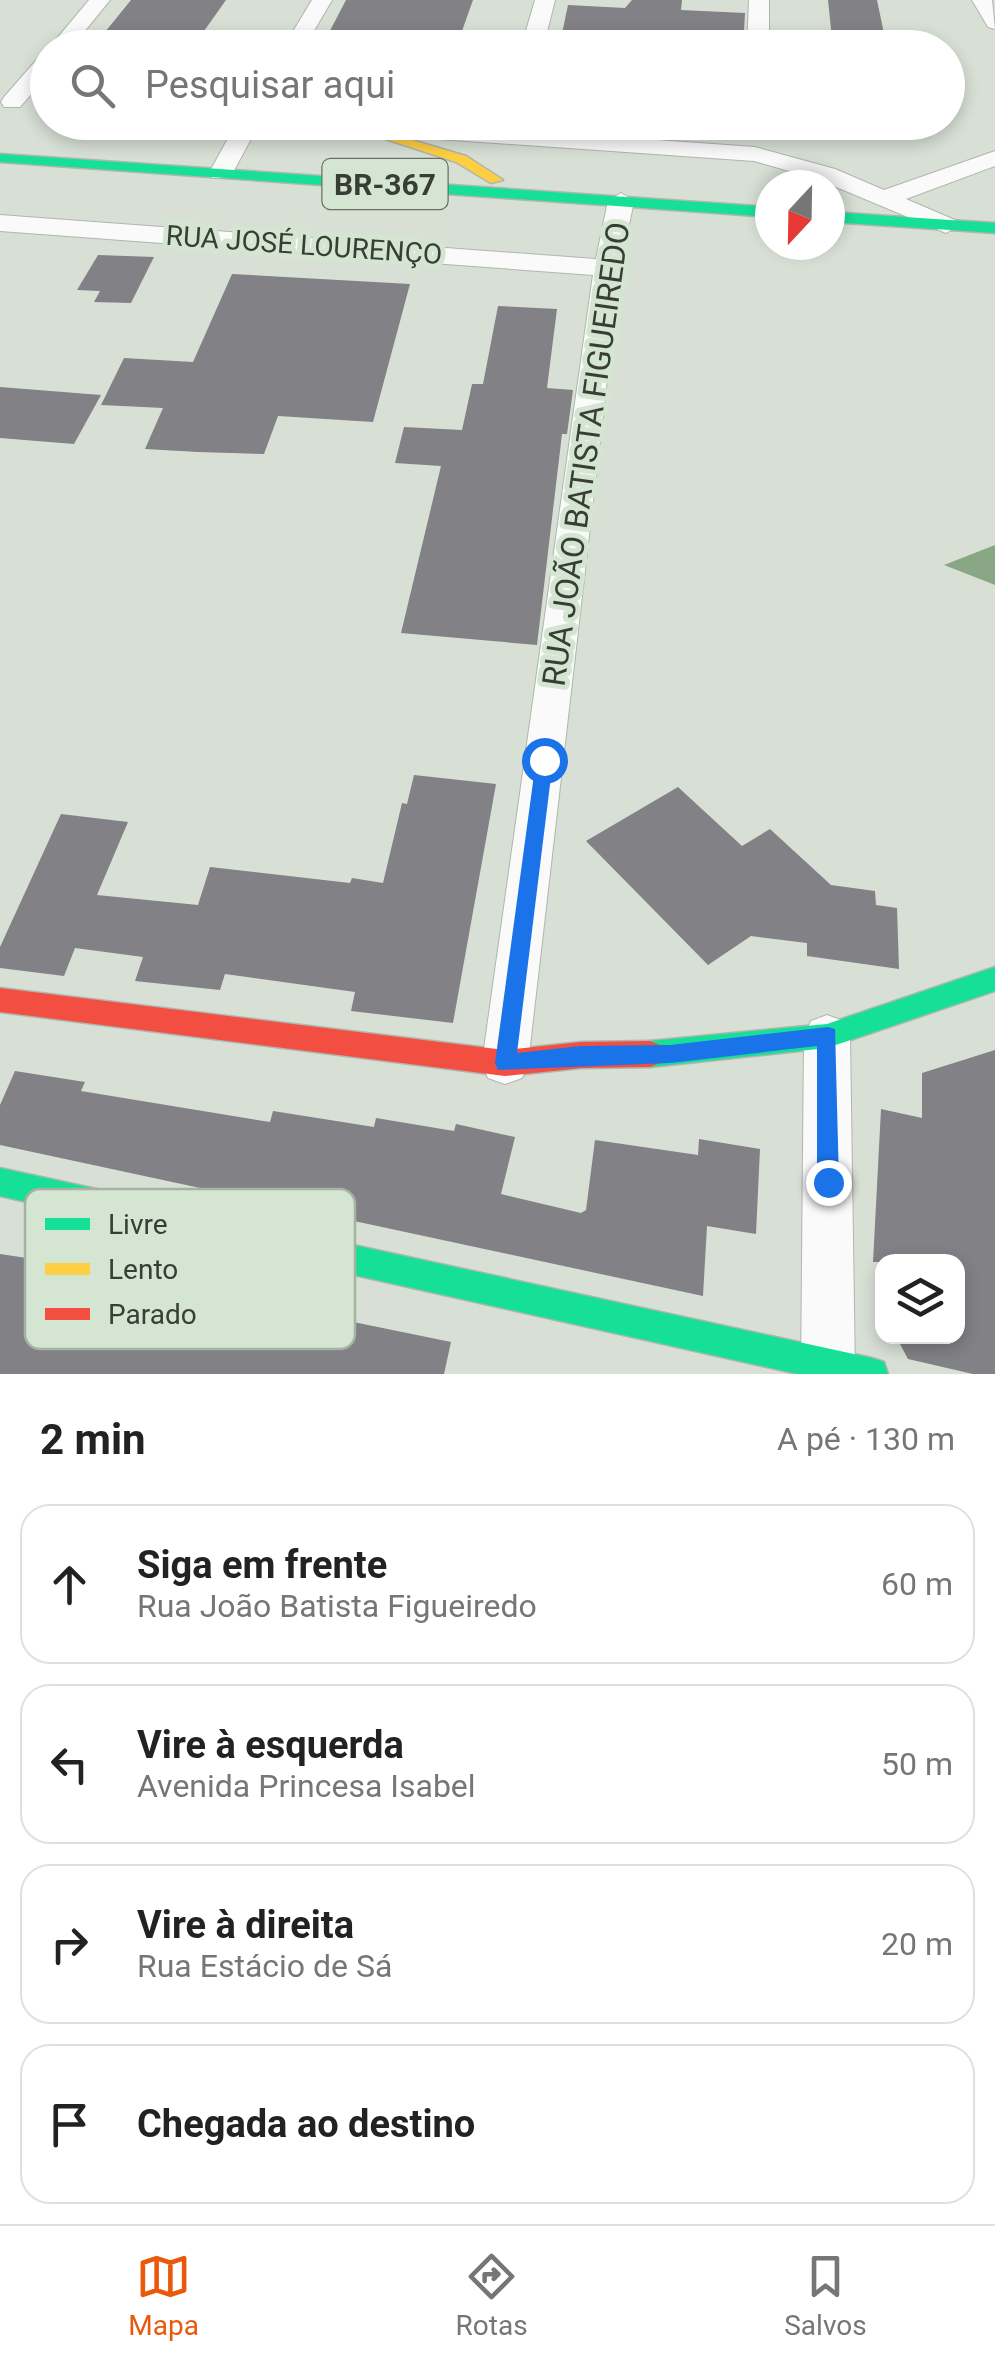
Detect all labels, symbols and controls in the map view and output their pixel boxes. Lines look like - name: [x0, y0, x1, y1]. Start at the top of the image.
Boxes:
- search box: [30, 30, 965, 140]
- icon: search: [65, 58, 120, 113]
- text: Pesquisar aqui: [145, 63, 395, 107]
- road number: BR-367: [322, 159, 448, 209]
- north arrow: [755, 170, 845, 260]
- street label: RUA JOSÉ LOURENÇO: [165, 219, 443, 271]
- street label: RUA JOÃO BATISTA FIGUEIREDO: [535, 220, 637, 688]
- route start: [522, 738, 568, 784]
- route end: [806, 1160, 852, 1206]
- legend: [25, 1189, 355, 1349]
- text: Livre: [108, 1208, 168, 1241]
- text: Lento: [108, 1253, 178, 1286]
- map controls: [875, 1254, 965, 1344]
- button: layers: [875, 1254, 965, 1344]
- text: Parado: [108, 1298, 197, 1331]
- text: 2 min: [40, 1415, 146, 1464]
- text: A pé · 130 m: [777, 1420, 955, 1458]
- text: Siga em frente: [137, 1543, 387, 1587]
- icon: ahead: [42, 1557, 97, 1612]
- text: 60 m: [881, 1565, 953, 1603]
- text: Rua João Batista Figueiredo: [137, 1587, 537, 1625]
- text: Vire à esquerda: [137, 1723, 404, 1767]
- icon: left: [42, 1737, 97, 1792]
- text: 50 m: [881, 1745, 953, 1783]
- text: Avenida Princesa Isabel: [137, 1767, 476, 1805]
- text: Vire à direita: [137, 1903, 354, 1947]
- icon: right: [42, 1917, 97, 1972]
- text: 20 m: [881, 1925, 953, 1963]
- text: Rua Estácio de Sá: [137, 1947, 392, 1985]
- icon: arrive: [42, 2097, 97, 2152]
- text: Chegada ao destino: [137, 2102, 475, 2146]
- tab: Mapa: [128, 2249, 199, 2342]
- tab: Rotas: [456, 2249, 528, 2342]
- tab: Salvos: [784, 2249, 867, 2342]

